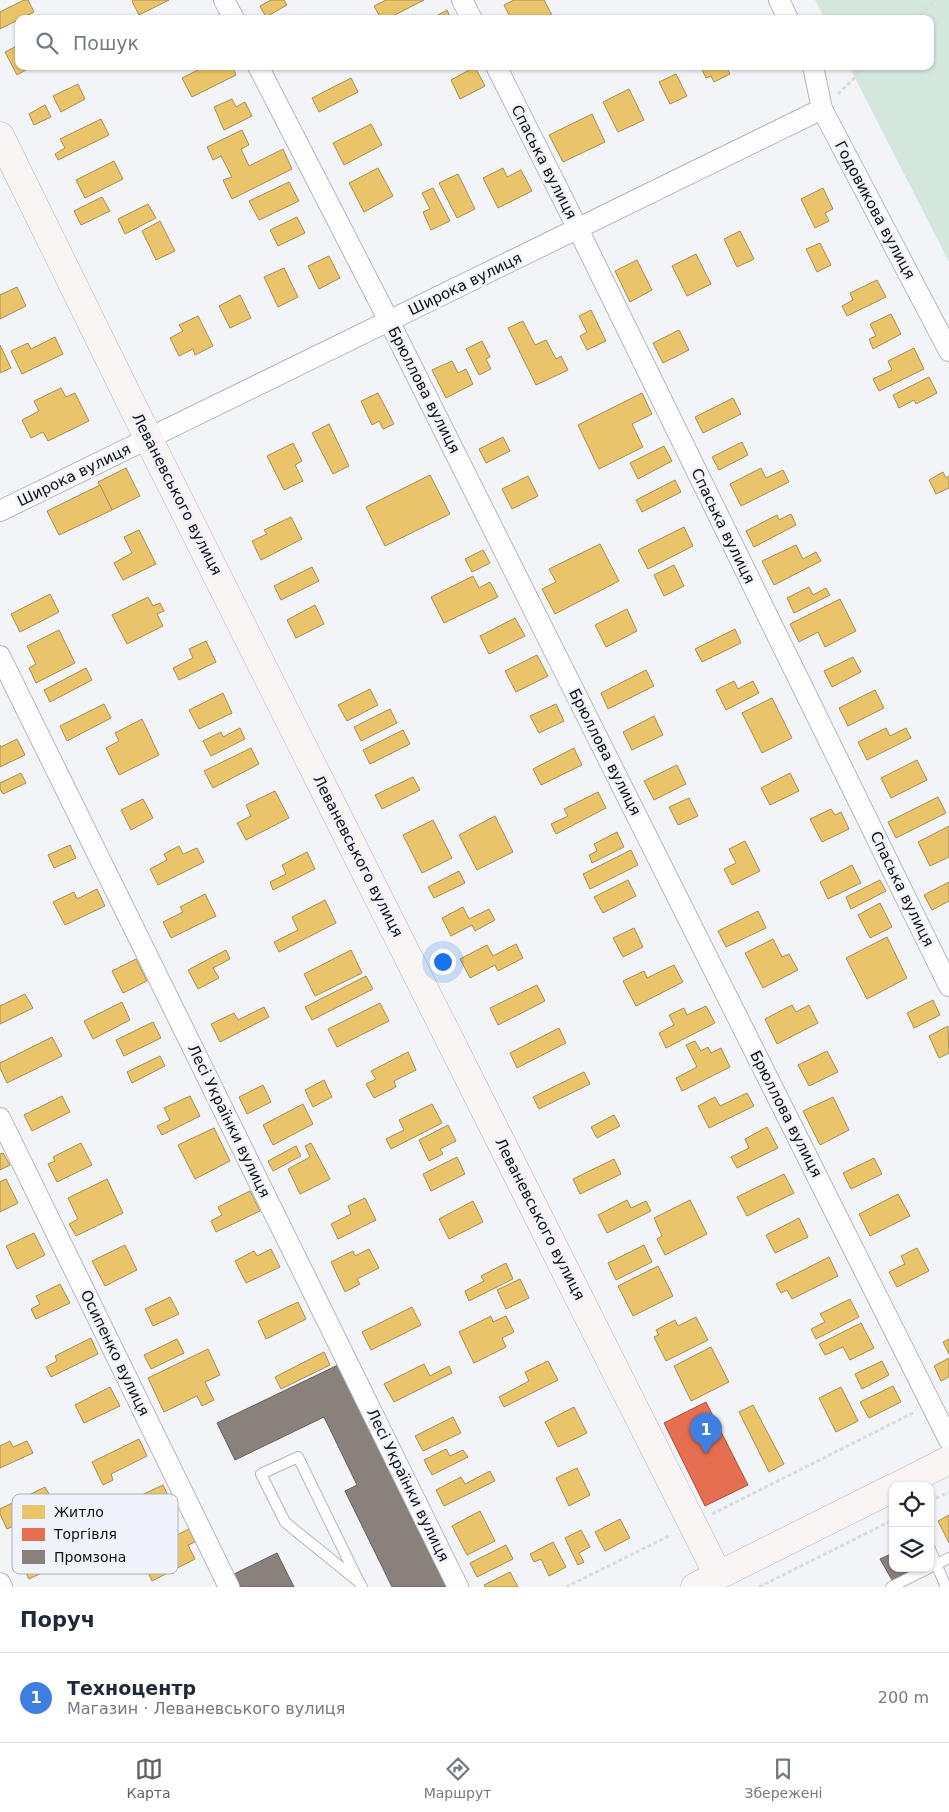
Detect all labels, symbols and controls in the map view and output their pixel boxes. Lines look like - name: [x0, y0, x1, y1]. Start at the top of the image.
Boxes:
- search box: [15, 15, 934, 70]
- icon: search: [33, 29, 61, 57]
- text: Пошук: [73, 32, 139, 54]
- street label: Спаська вулиця: [507, 102, 581, 222]
- street label: Годовикова вулиця: [831, 138, 919, 282]
- street label: Широка вулиця: [405, 249, 525, 319]
- street label: Брюллова вулиця: [384, 324, 464, 456]
- street label: Леваневського вулиця: [128, 410, 226, 578]
- street label: Широка вулиця: [14, 440, 134, 510]
- street label: Спаська вулиця: [687, 465, 759, 587]
- street label: Брюллова вулиця: [565, 686, 645, 818]
- street label: Леваневського вулиця: [309, 772, 407, 940]
- street label: Спаська вулиця: [866, 828, 938, 950]
- your location: [430, 949, 456, 975]
- street label: Лесі Українки вулиця: [184, 1041, 274, 1201]
- street label: Брюллова вулиця: [746, 1048, 826, 1180]
- street label: Леваневського вулиця: [491, 1135, 589, 1303]
- street label: Осипенко вулиця: [77, 1287, 153, 1419]
- street label: Лесі Українки вулиця: [363, 1405, 453, 1565]
- pin: 1: [690, 1413, 722, 1454]
- map controls: [889, 1482, 934, 1572]
- button: locate: [889, 1482, 934, 1527]
- legend: [12, 1494, 178, 1574]
- text: Житло: [54, 1504, 104, 1520]
- text: Торгівля: [53, 1526, 117, 1542]
- button: layers: [889, 1527, 934, 1572]
- text: Промзона: [54, 1549, 126, 1565]
- text: Поруч: [20, 1608, 95, 1632]
- text: Техноцентр: [67, 1677, 196, 1699]
- text: 1: [30, 1688, 42, 1707]
- text: 200 m: [878, 1688, 929, 1707]
- text: Магазин · Леваневського вулиця: [67, 1699, 345, 1718]
- tab: Карта: [127, 1755, 171, 1801]
- tab: Маршрут: [424, 1755, 491, 1801]
- tab: Збережені: [744, 1755, 822, 1801]

